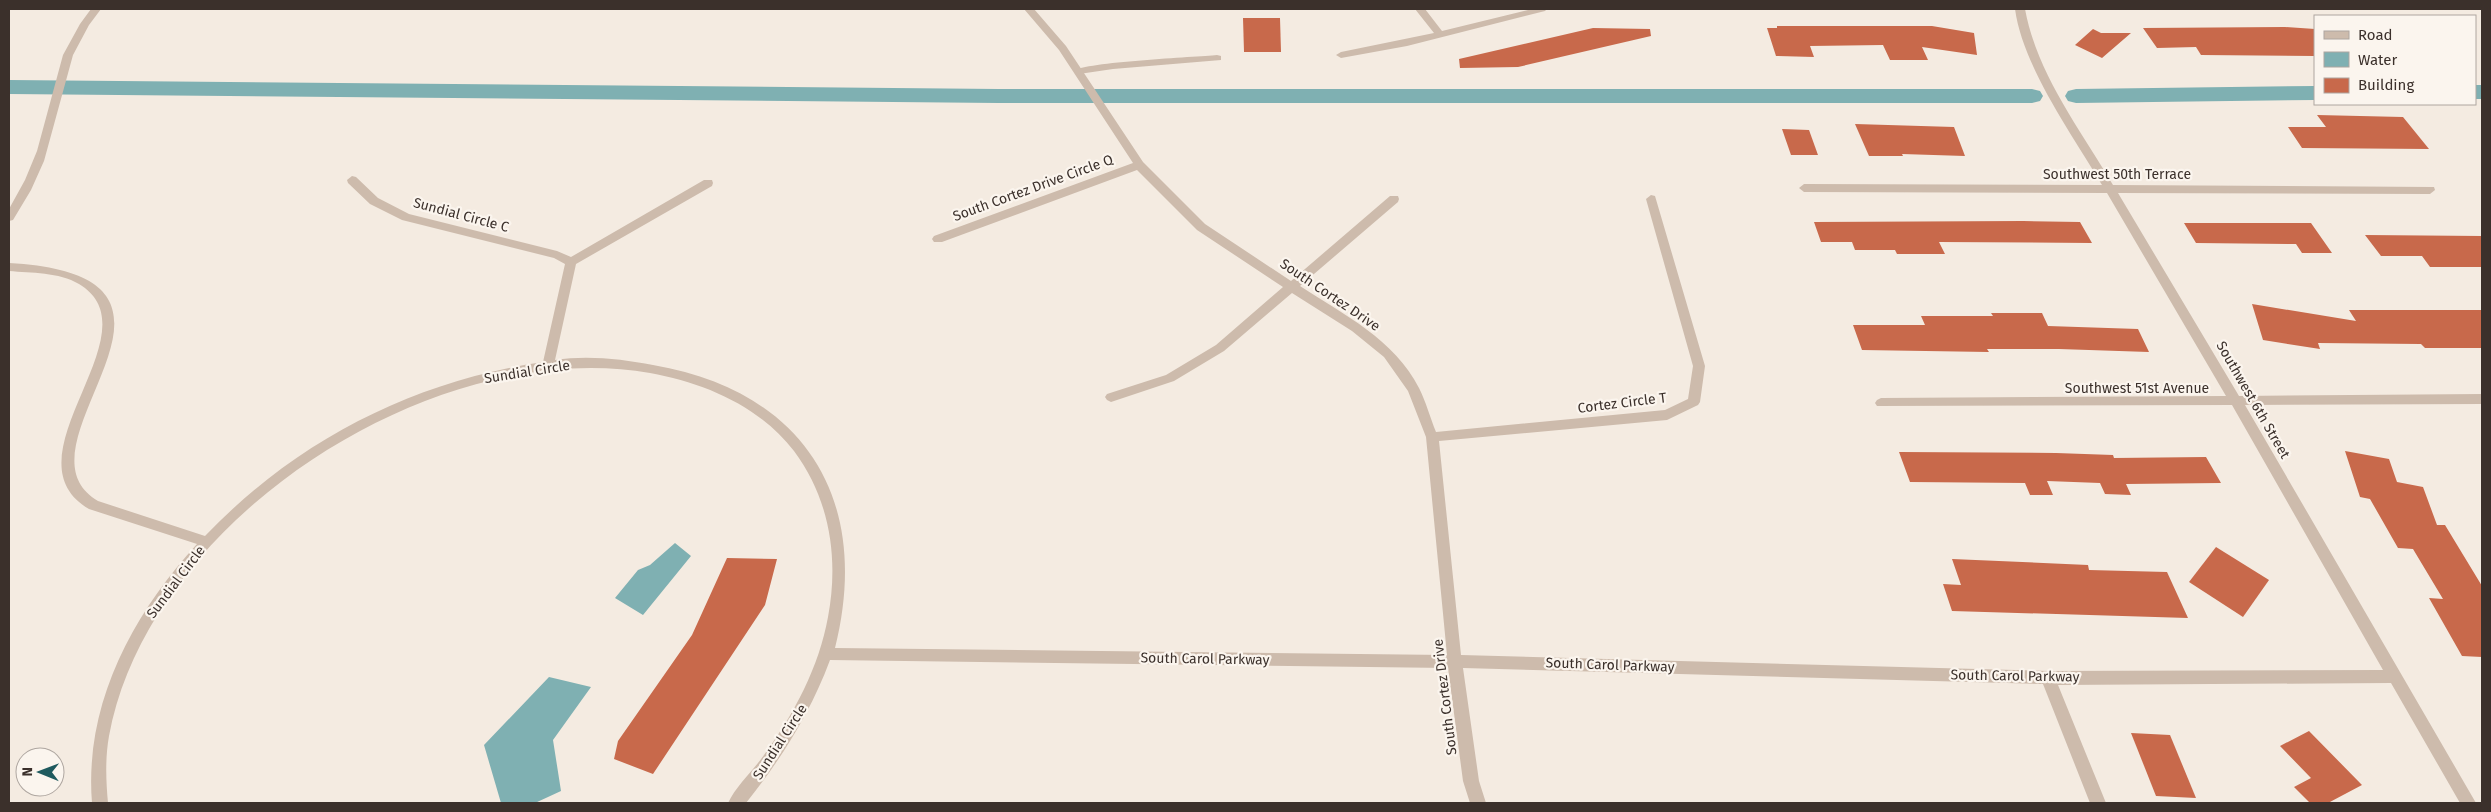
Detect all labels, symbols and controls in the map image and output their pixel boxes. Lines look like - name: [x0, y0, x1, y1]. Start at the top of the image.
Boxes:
- legend: [2314, 15, 2476, 105]
- text: Road: [2358, 26, 2393, 44]
- text: Water: [2358, 51, 2397, 69]
- text: Building: [2358, 76, 2414, 94]
- street label: South Cortez Drive Circle Q: [951, 151, 1116, 225]
- street label: Southwest 50th Terrace: [2043, 166, 2191, 183]
- street label: Sundial Circle C: [411, 194, 511, 236]
- street label: South Cortez Drive: [1277, 255, 1383, 335]
- street label: Southwest 6th Street: [2212, 338, 2294, 462]
- street label: Sundial Circle: [483, 357, 571, 387]
- street label: Southwest 51st Avenue: [2065, 380, 2209, 397]
- street label: Cortez Circle T: [1577, 389, 1668, 417]
- street label: Sundial Circle: [143, 542, 209, 622]
- street label: South Cortez Drive: [1429, 638, 1461, 756]
- street label: South Carol Parkway: [1140, 649, 1270, 669]
- street label: South Carol Parkway: [1545, 654, 1675, 676]
- street label: South Carol Parkway: [1950, 666, 2080, 686]
- street label: Sundial Circle: [749, 701, 811, 783]
- north arrow: [15, 747, 65, 797]
- text: N: [19, 767, 36, 777]

